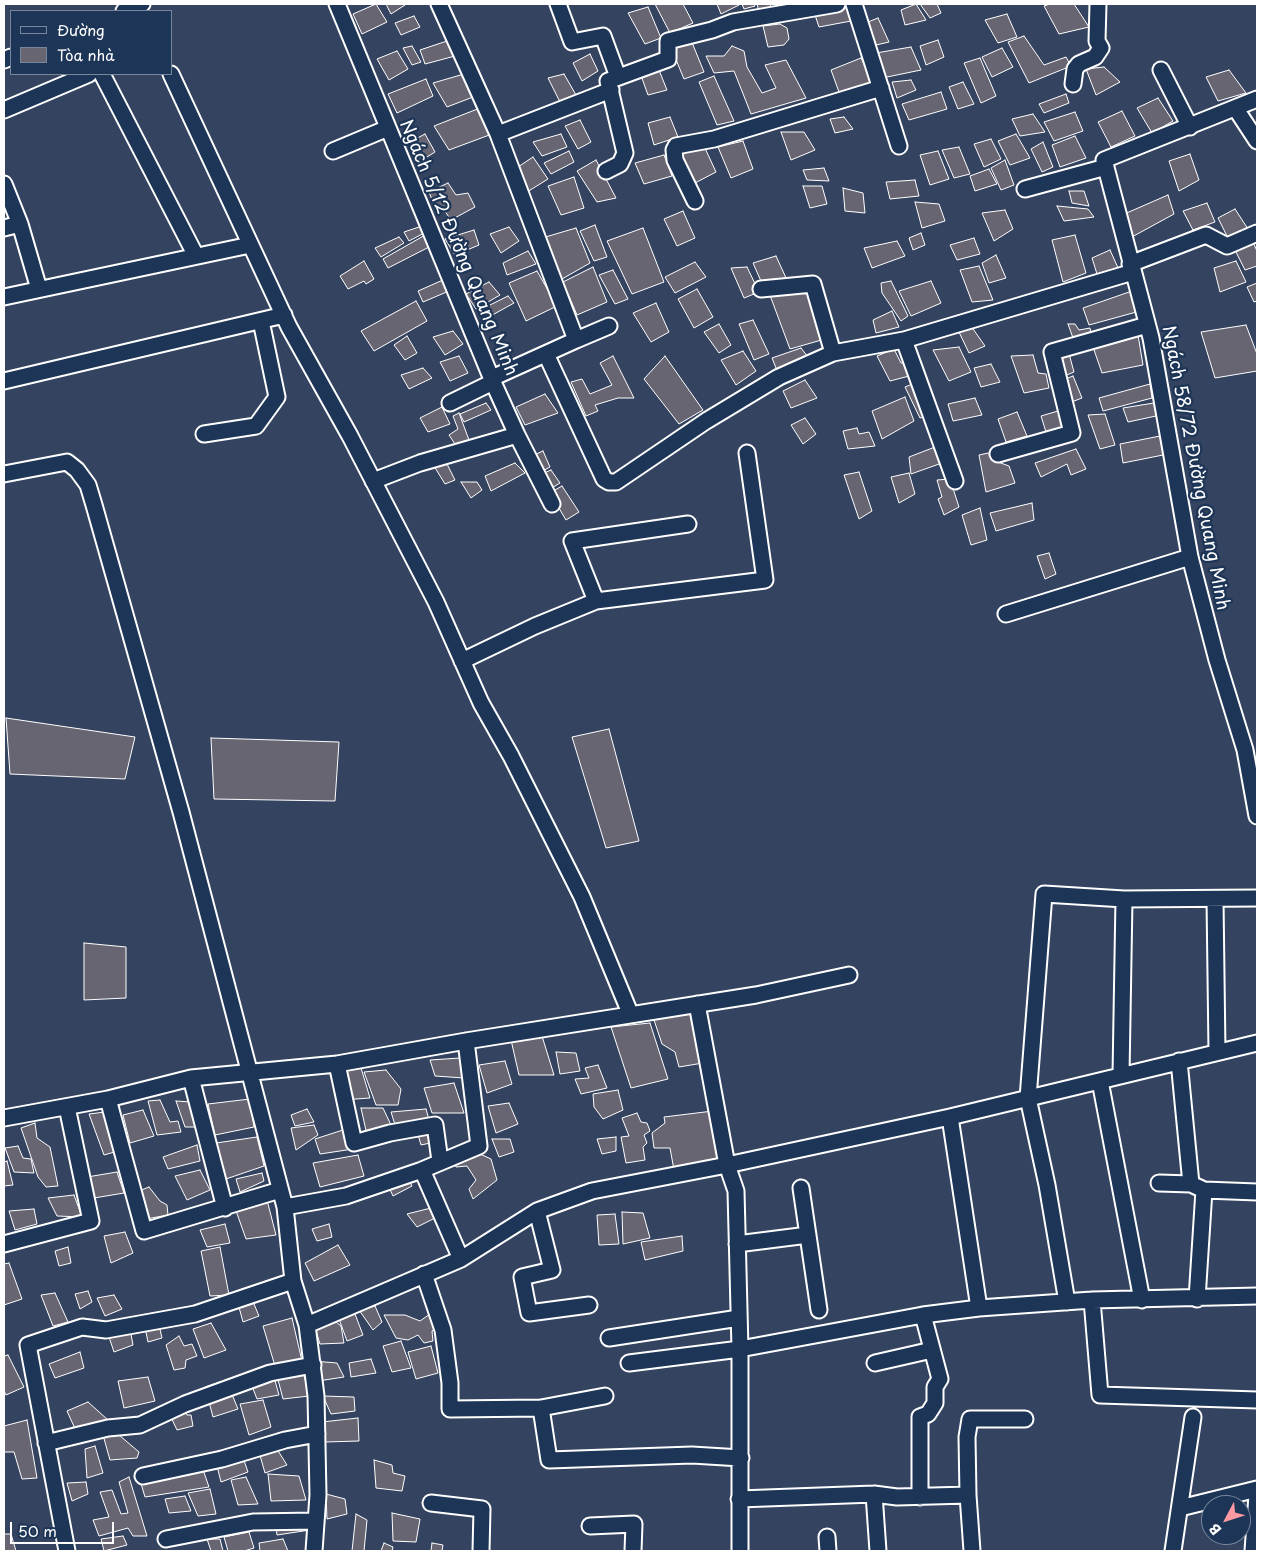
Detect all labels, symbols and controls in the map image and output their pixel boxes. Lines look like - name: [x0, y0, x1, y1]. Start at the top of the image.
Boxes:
- legend: [10, 10, 172, 75]
- text: Đường: [57, 18, 105, 41]
- text: Tòa nhà: [57, 43, 114, 66]
- street label: Ngách 5/12 Đường Quang Minh: [394, 117, 522, 379]
- street label: Ngách 58/72 Đường Quang Minh: [1157, 324, 1233, 612]
- north arrow: [1201, 1495, 1251, 1545]
- scale bar: [12, 1512, 116, 1544]
- text: 50 m: [18, 1519, 57, 1542]
- text: B: [1204, 1519, 1226, 1540]

